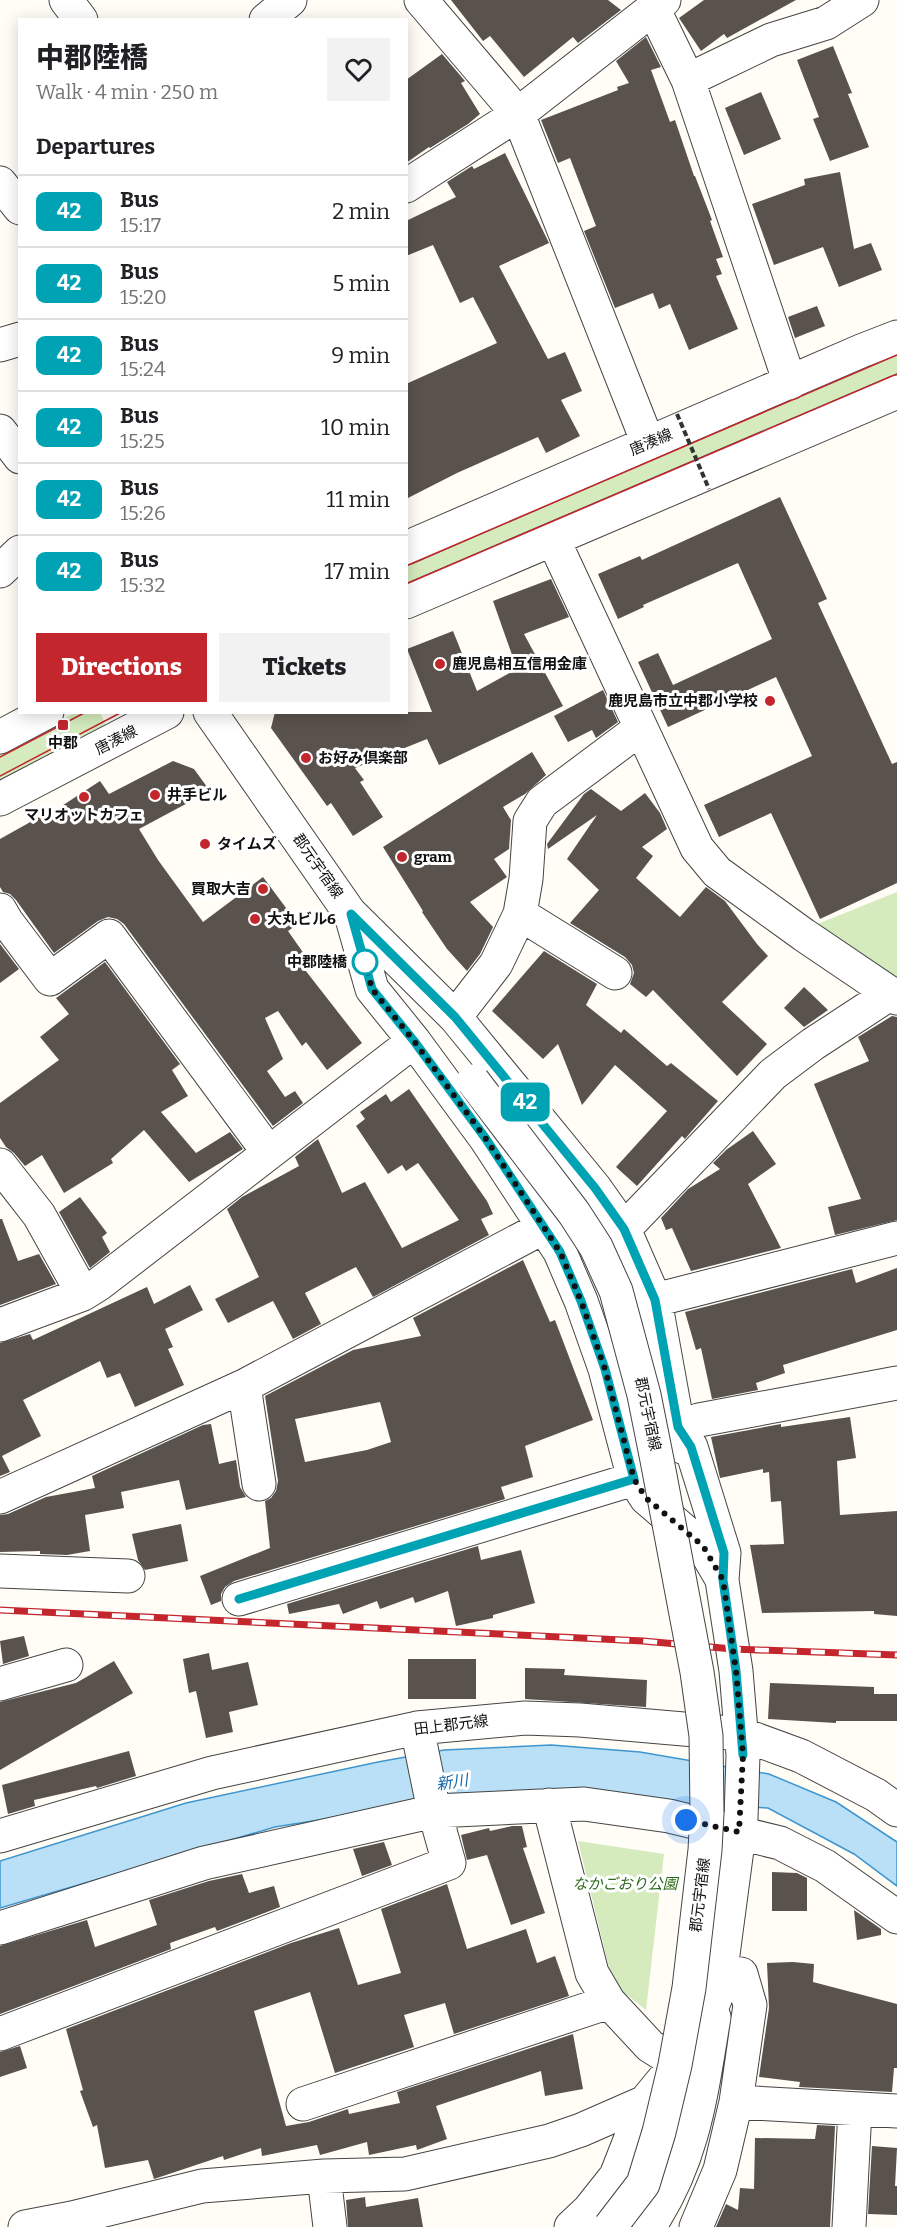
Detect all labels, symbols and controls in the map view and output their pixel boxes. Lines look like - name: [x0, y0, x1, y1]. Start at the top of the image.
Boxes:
- button: heart: [327, 38, 390, 101]
- text: 中郡陸橋: [36, 41, 148, 74]
- text: Walk · 4 min · 250 m: [36, 80, 218, 104]
- text: Departures: [36, 133, 155, 160]
- text: Bus: [120, 186, 159, 213]
- text: 42: [57, 198, 81, 224]
- text: 2 min: [332, 198, 390, 225]
- text: 15:17: [120, 213, 161, 237]
- text: Bus: [120, 258, 159, 285]
- text: 42: [57, 270, 81, 296]
- text: 5 min: [332, 270, 390, 297]
- text: 15:20: [120, 285, 167, 309]
- text: Bus: [120, 330, 159, 357]
- text: 42: [57, 342, 81, 368]
- text: 9 min: [331, 342, 390, 369]
- text: 15:24: [120, 357, 166, 381]
- text: Bus: [120, 402, 159, 429]
- text: 42: [57, 414, 81, 440]
- text: 10 min: [321, 414, 390, 441]
- street label: 唐湊線: [627, 425, 675, 459]
- text: 15:25: [120, 429, 165, 453]
- text: Bus: [120, 474, 159, 501]
- text: 42: [57, 486, 81, 512]
- text: 11 min: [326, 486, 390, 513]
- text: 15:26: [120, 501, 166, 525]
- text: Bus: [120, 546, 159, 573]
- text: 42: [57, 558, 81, 584]
- text: 17 min: [324, 558, 390, 585]
- text: 15:32: [120, 573, 165, 597]
- button: Directions: [36, 633, 207, 702]
- button: Tickets: [219, 633, 390, 702]
- place label: 鹿児島相互信用金庫: [452, 655, 587, 673]
- marker: 鹿児島相互信用金庫: [433, 657, 447, 671]
- place label: 鹿児島市立中郡小学校: [608, 692, 758, 710]
- marker: 鹿児島市立中郡小学校: [763, 694, 777, 708]
- marker: 中郡: [56, 718, 70, 732]
- street label: 唐湊線: [92, 722, 140, 758]
- place label: 中郡: [48, 734, 78, 752]
- place label: お好み倶楽部: [318, 749, 408, 767]
- marker: お好み倶楽部: [299, 751, 313, 765]
- place label: 井手ビル: [167, 786, 227, 804]
- marker: 井手ビル: [148, 788, 162, 802]
- marker: マリオットカフェ: [77, 790, 91, 804]
- place label: マリオットカフェ: [24, 806, 144, 824]
- street label: 郡元宇宿線: [289, 830, 347, 902]
- place label: タイムズ: [217, 835, 277, 853]
- marker: タイムズ: [198, 837, 212, 851]
- place label: gram: [414, 848, 453, 866]
- marker: gram: [395, 850, 409, 864]
- place label: 買取大吉: [191, 880, 251, 898]
- marker: 買取大吉: [256, 882, 270, 896]
- place label: 大丸ビル6: [267, 910, 336, 928]
- marker: 大丸ビル6: [248, 912, 262, 926]
- marker: 中郡陸橋: [352, 949, 378, 975]
- place label: 中郡陸橋: [287, 953, 348, 971]
- line badge: 42: [498, 1082, 552, 1122]
- text: 42: [513, 1089, 537, 1115]
- street label: 郡元宇宿線: [631, 1375, 665, 1453]
- street label: 田上郡元線: [413, 1711, 489, 1739]
- water label: 新川: [435, 1770, 471, 1794]
- your location: [671, 1805, 701, 1835]
- street label: 郡元宇宿線: [686, 1857, 714, 1933]
- park label: なかごおり公園: [572, 1875, 679, 1893]

